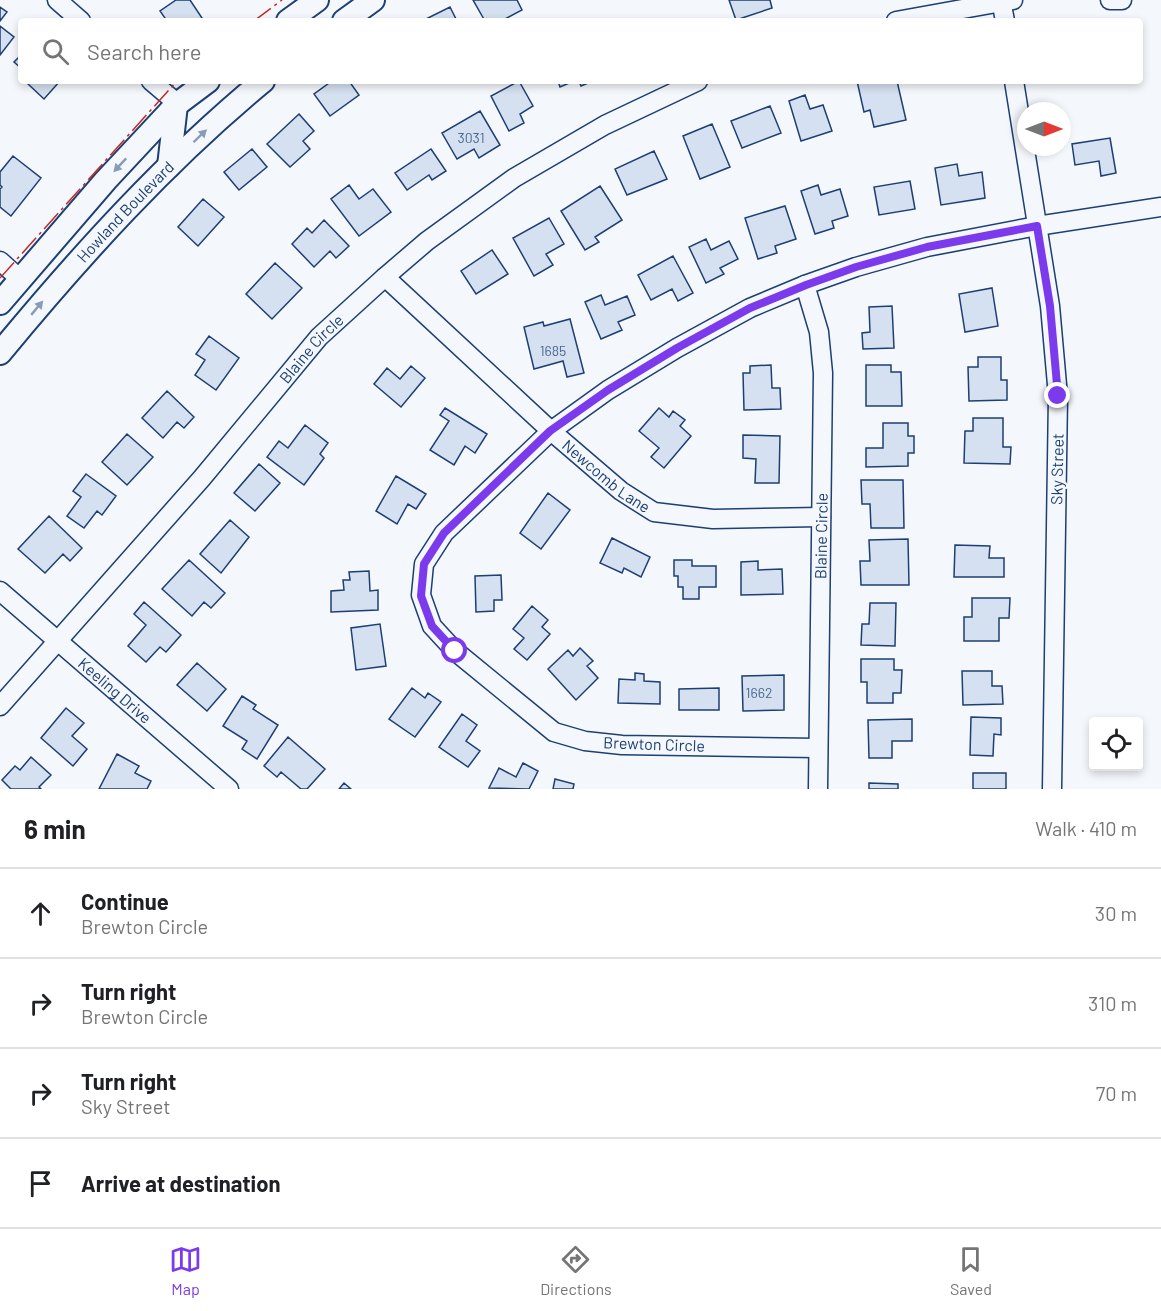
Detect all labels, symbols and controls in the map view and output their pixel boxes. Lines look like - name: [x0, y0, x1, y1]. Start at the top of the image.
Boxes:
- search box: [18, 18, 1143, 84]
- icon: search: [39, 35, 72, 68]
- text: Search here: [87, 38, 201, 64]
- north arrow: [1017, 102, 1071, 156]
- one-way arrow: [193, 129, 207, 143]
- house number: 3031: [457, 129, 485, 146]
- street label: Howland Boulevard: [72, 157, 177, 266]
- one-way arrow: [114, 158, 128, 172]
- one-way arrow: [31, 300, 44, 316]
- street label: Blaine Circle: [275, 310, 347, 387]
- house number: 1685: [540, 342, 566, 359]
- route end: [1044, 382, 1070, 408]
- street label: Sky Street: [1046, 433, 1067, 505]
- street label: Newcomb Lane: [559, 435, 654, 516]
- street label: Blaine Circle: [810, 493, 831, 579]
- route start: [441, 637, 467, 663]
- street label: Keeling Drive: [75, 653, 156, 727]
- house number: 1662: [746, 684, 772, 701]
- map controls: [1089, 717, 1143, 771]
- button: locate: [1089, 717, 1143, 771]
- street label: Brewton Circle: [603, 732, 705, 755]
- text: 6 min: [24, 813, 86, 844]
- text: Walk · 410 m: [1035, 816, 1137, 840]
- text: Continue: [81, 888, 169, 914]
- icon: ahead: [24, 897, 57, 930]
- text: 30 m: [1095, 901, 1137, 925]
- text: Brewton Circle: [81, 914, 208, 938]
- text: Turn right: [81, 978, 176, 1004]
- icon: right: [24, 987, 57, 1020]
- text: 310 m: [1088, 991, 1137, 1015]
- text: Brewton Circle: [81, 1004, 208, 1028]
- text: Turn right: [81, 1068, 176, 1094]
- icon: right: [24, 1077, 57, 1110]
- text: 70 m: [1096, 1081, 1137, 1105]
- text: Sky Street: [81, 1094, 171, 1118]
- icon: arrive: [24, 1167, 57, 1200]
- text: Arrive at destination: [81, 1170, 280, 1196]
- tab: Map: [169, 1243, 202, 1298]
- tab: Directions: [540, 1243, 612, 1298]
- tab: Saved: [950, 1243, 992, 1298]

